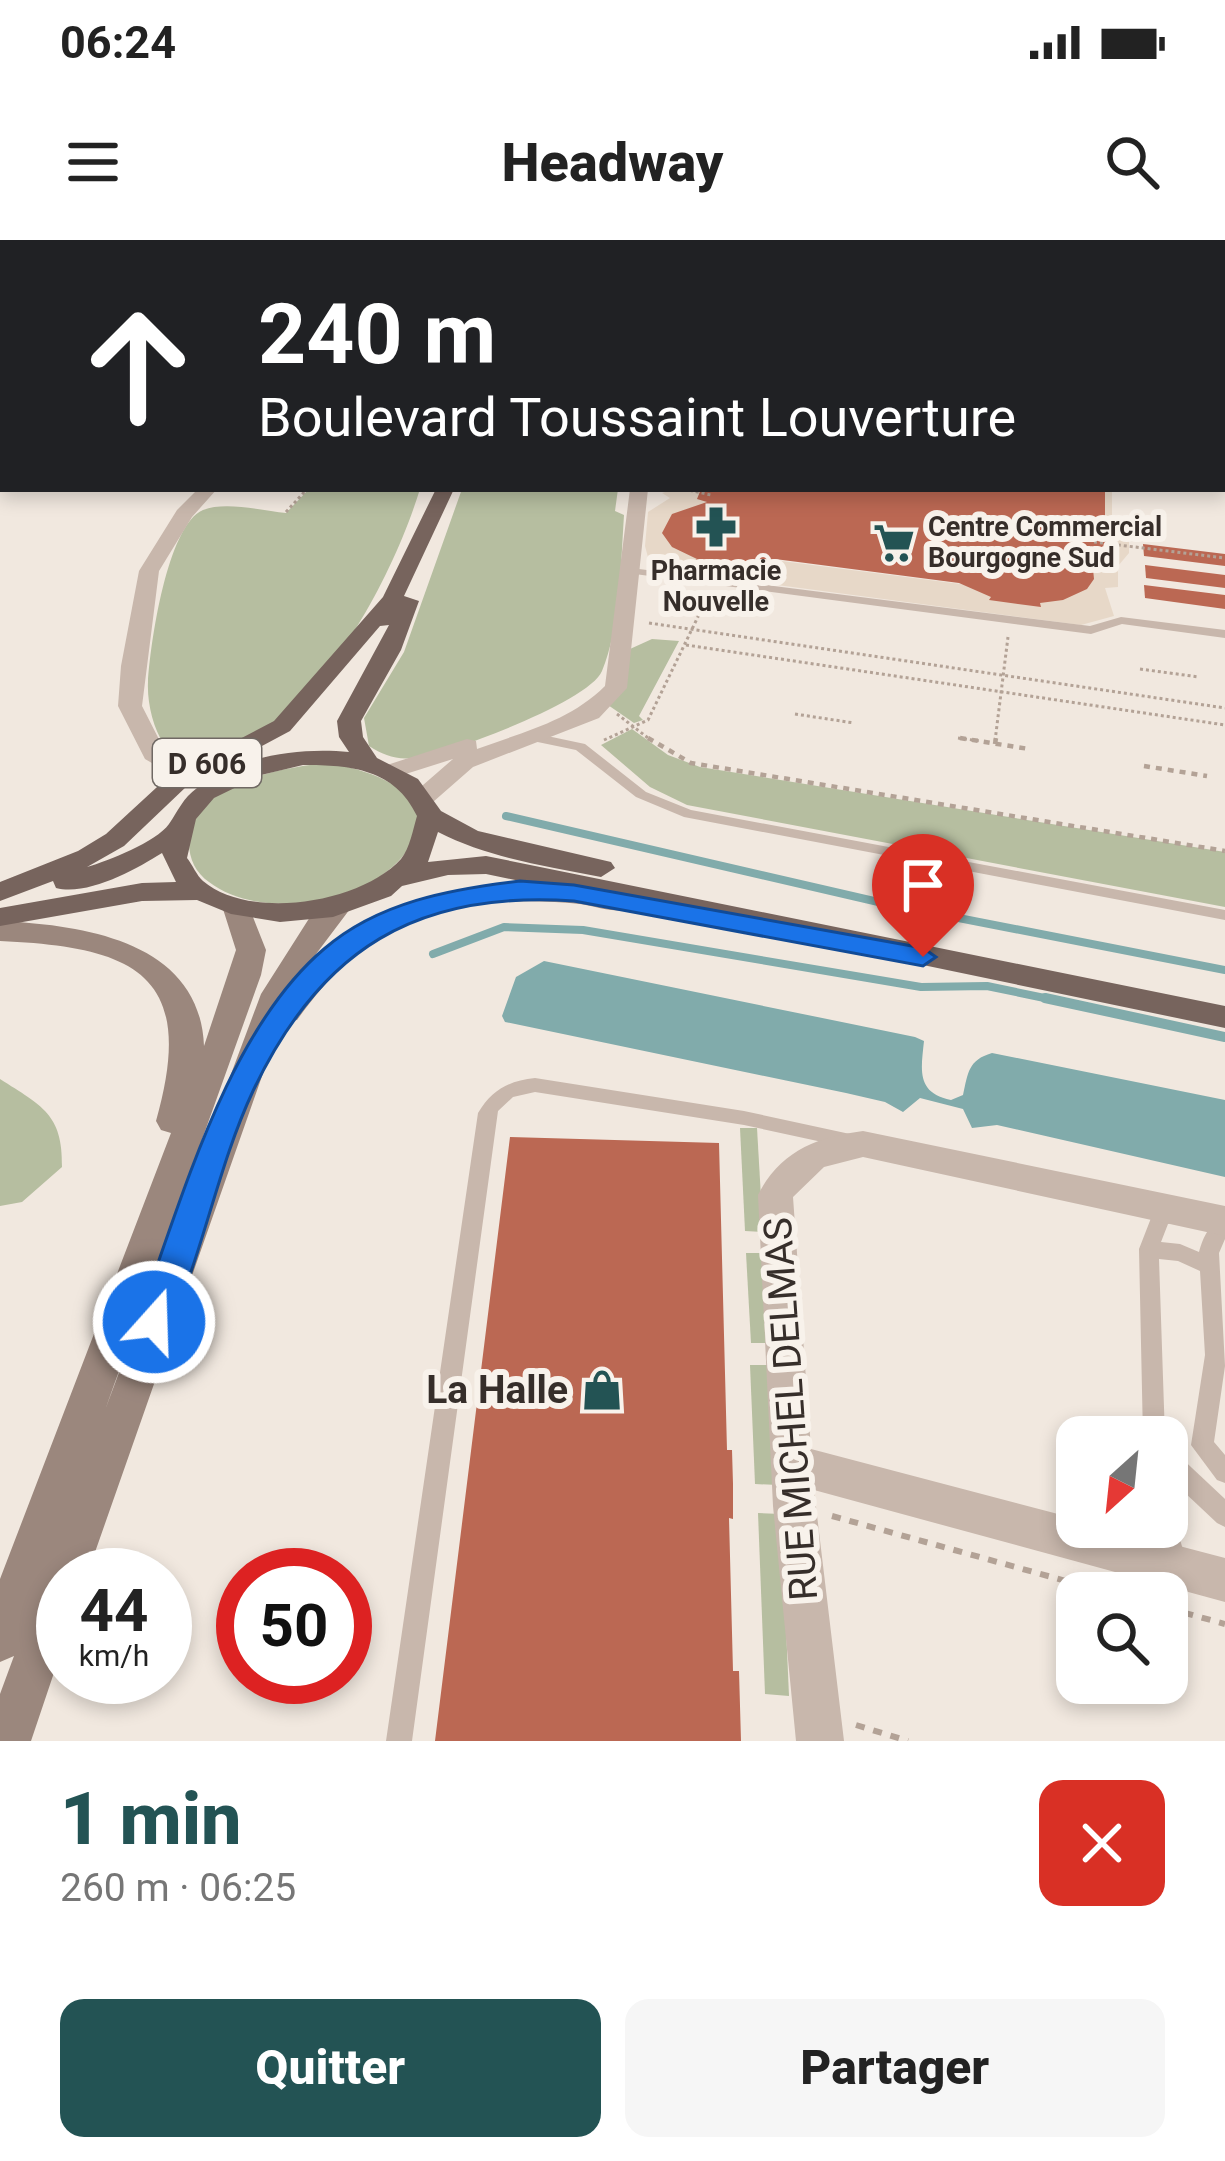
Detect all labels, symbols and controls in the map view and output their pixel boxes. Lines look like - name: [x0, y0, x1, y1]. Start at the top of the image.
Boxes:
- text: 06:24: [60, 16, 176, 69]
- icon: menu: [60, 129, 126, 195]
- icon: search: [1099, 129, 1165, 195]
- text: Headway: [502, 131, 723, 194]
- text: 240 m: [258, 285, 496, 384]
- icon: ahead: [60, 288, 216, 444]
- text: Boulevard Toussaint Louverture: [258, 386, 1016, 449]
- pharmacy icon: Pharmacie Nouvelle: [693, 504, 739, 550]
- place label: Centre Commercial Bourgogne Sud: [928, 511, 1162, 574]
- supermarket icon: Centre Commercial Bourgogne Sud: [871, 520, 917, 566]
- place label: Pharmacie Nouvelle: [651, 555, 781, 618]
- road number: D 606: [153, 739, 261, 787]
- pin: [872, 834, 974, 957]
- icon: arrive: [890, 852, 956, 918]
- street label: RUE MICHEL DELMAS: [755, 1216, 827, 1602]
- position arrow: [91, 1259, 217, 1385]
- place label: La Halle: [426, 1367, 568, 1413]
- shop icon: La Halle: [579, 1367, 625, 1413]
- north arrow: [1056, 1416, 1188, 1548]
- map controls: [1056, 1416, 1188, 1704]
- speed limit sign: 50: [216, 1548, 372, 1704]
- button: search: [1056, 1572, 1188, 1704]
- text: 44: [80, 1575, 148, 1646]
- text: km/h: [79, 1638, 149, 1673]
- text: 1 min: [60, 1777, 242, 1862]
- button: close: [1039, 1780, 1165, 1906]
- text: 260 m · 06:25: [60, 1865, 296, 1911]
- button: Quitter: [60, 1999, 601, 2137]
- button: Partager: [625, 1999, 1165, 2137]

